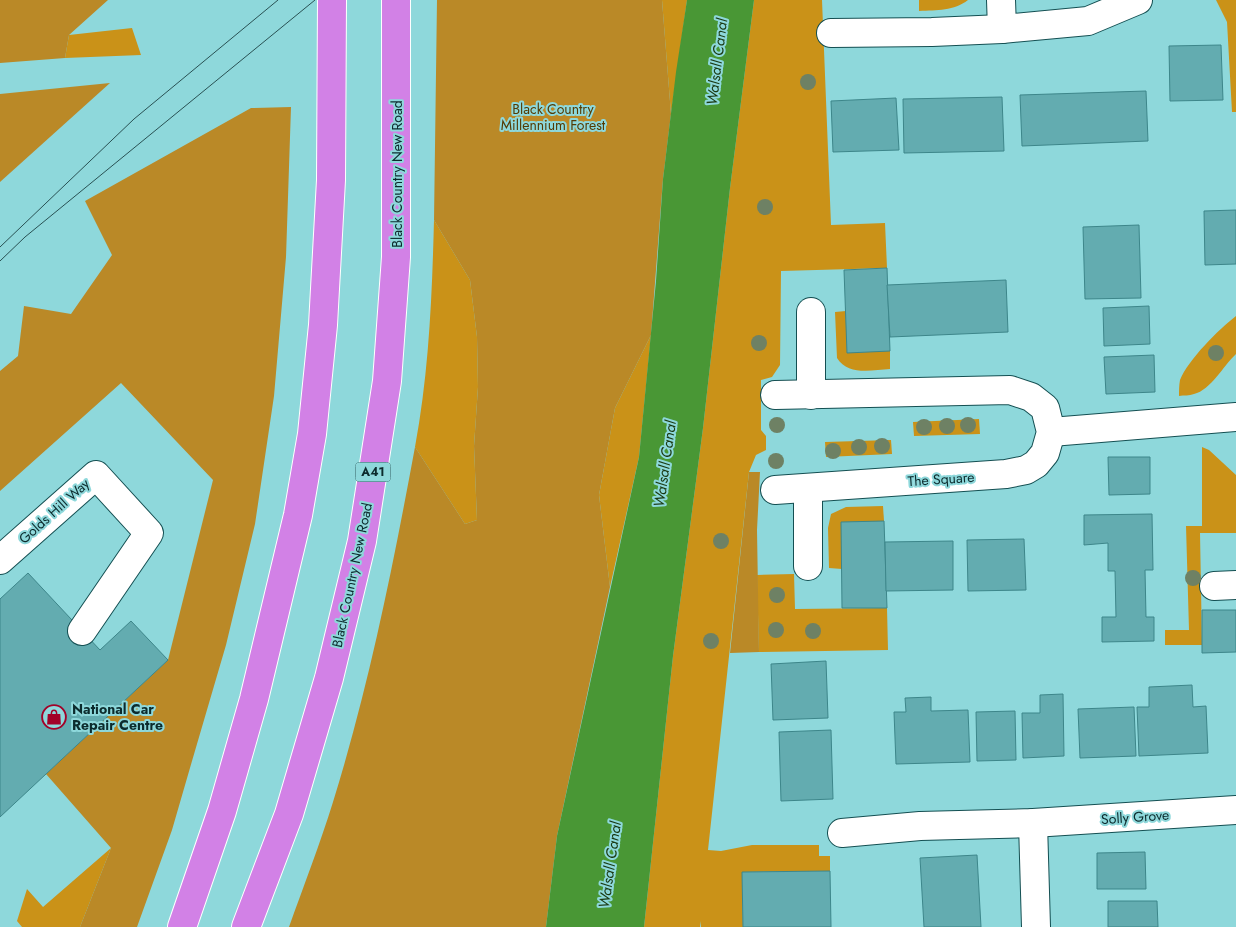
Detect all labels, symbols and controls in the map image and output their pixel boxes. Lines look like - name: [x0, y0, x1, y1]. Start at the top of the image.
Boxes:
- water label: Walsall Canal: [701, 17, 733, 107]
- park label: Black Country Millennium Forest: [501, 99, 606, 135]
- street label: Black Country New Road: [387, 100, 407, 248]
- water label: Walsall Canal: [648, 419, 682, 509]
- road number: A41: [356, 462, 390, 482]
- street label: The Square: [907, 467, 975, 491]
- street label: Golds Hill Way: [14, 473, 94, 548]
- street label: Black Country New Road: [327, 501, 377, 649]
- place label: National Car Repair Centre: [72, 699, 163, 735]
- shop icon: National Car Repair Centre: [41, 704, 67, 730]
- street label: Solly Grove: [1100, 805, 1170, 829]
- water label: Walsall Canal: [593, 820, 627, 910]

